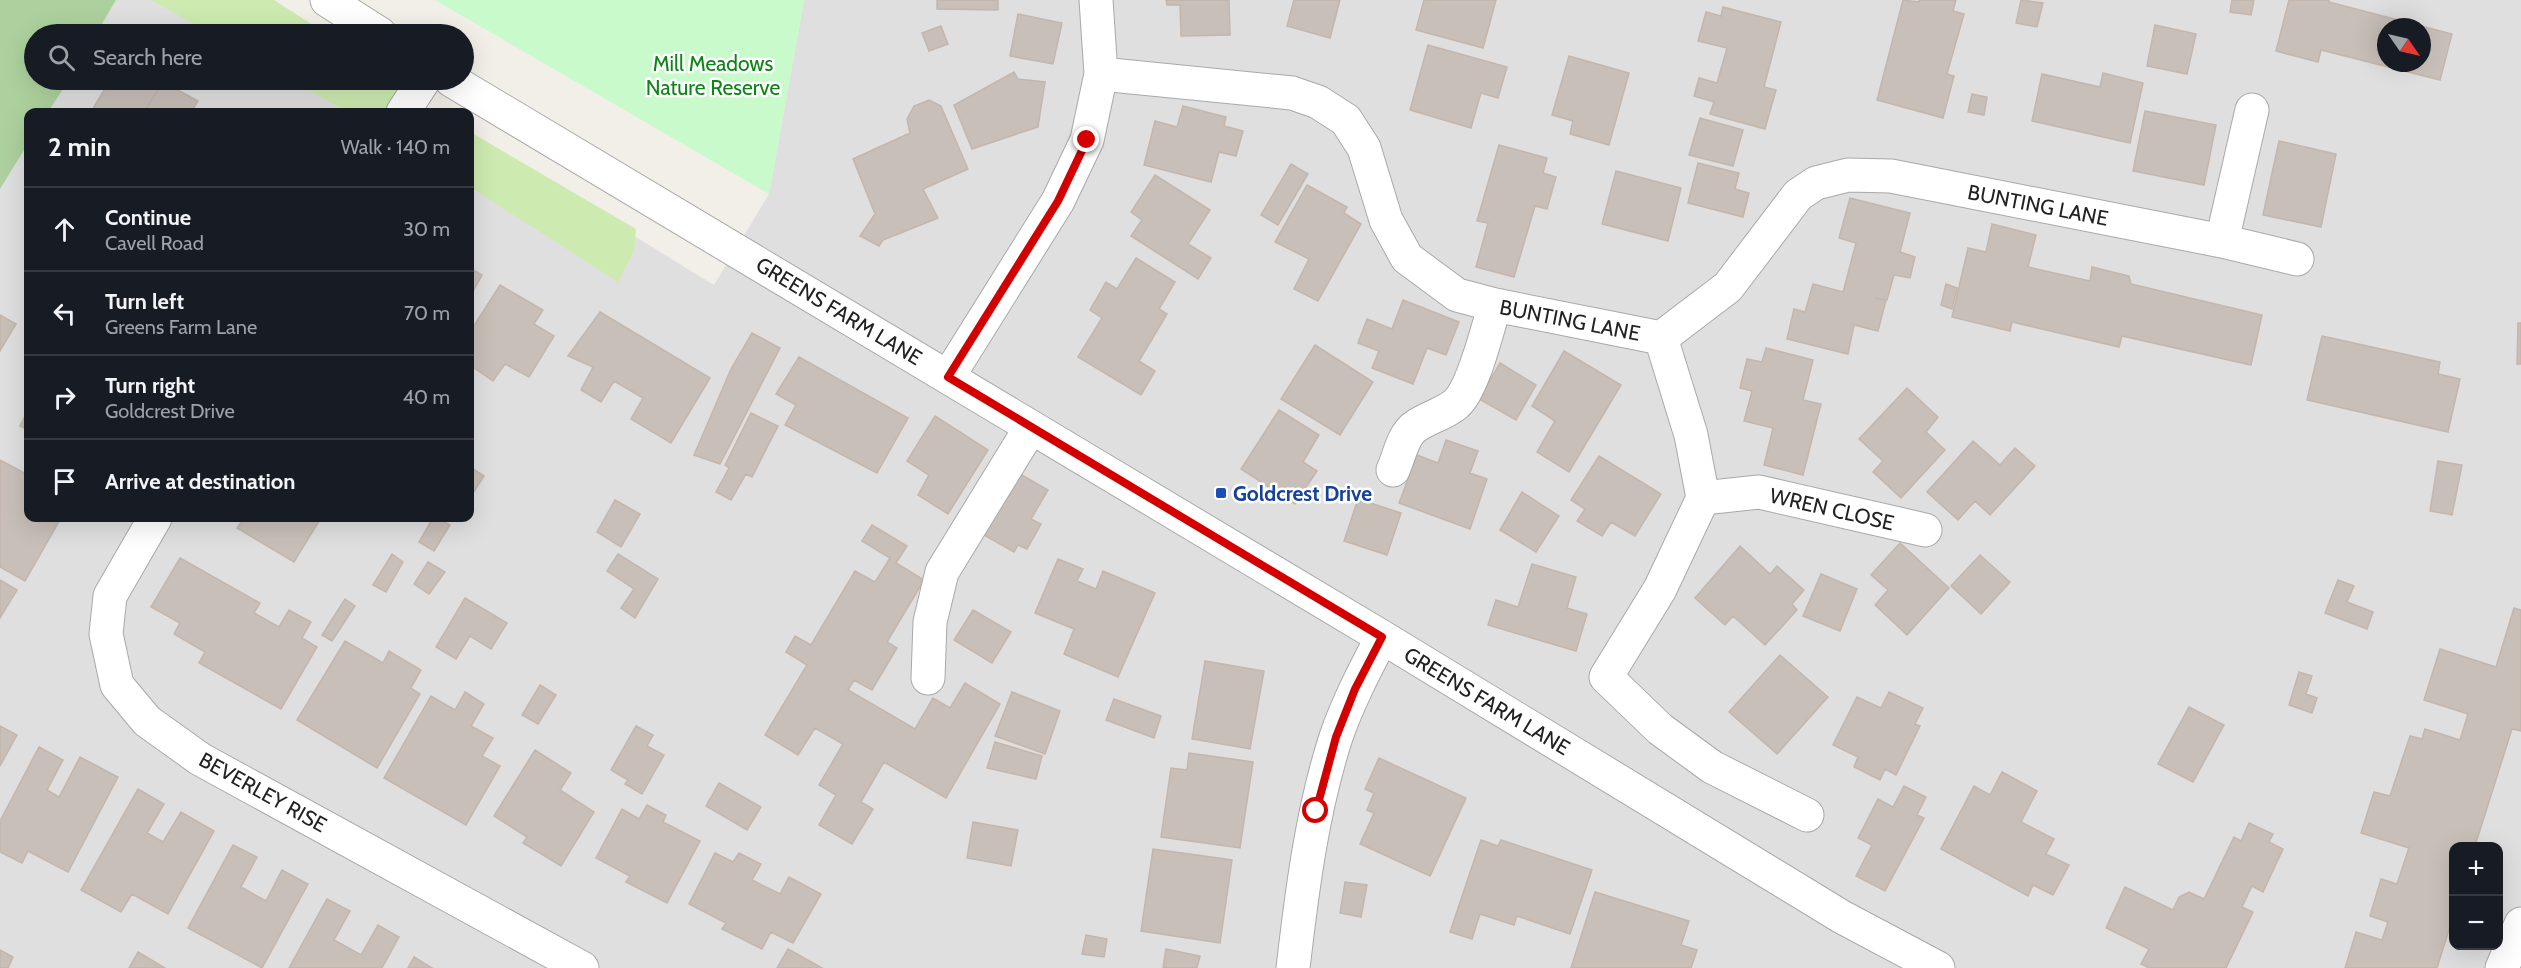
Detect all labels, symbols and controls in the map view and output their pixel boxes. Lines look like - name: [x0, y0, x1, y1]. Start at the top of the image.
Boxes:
- north arrow: [2377, 18, 2431, 72]
- search box: [24, 24, 474, 90]
- icon: search: [45, 41, 78, 74]
- text: Search here: [93, 44, 202, 71]
- park label: Mill Meadows Nature Reserve: [646, 51, 780, 100]
- route end: [1073, 126, 1099, 152]
- text: 2 min: [48, 131, 111, 163]
- text: Walk · 140 m: [341, 135, 450, 159]
- street label: BUNTING LANE: [1966, 179, 2110, 231]
- text: Continue: [105, 204, 191, 231]
- icon: ahead: [48, 213, 81, 246]
- text: 30 m: [403, 217, 450, 241]
- text: Cavell Road: [105, 231, 204, 255]
- street label: GREENS FARM LANE: [752, 252, 926, 370]
- text: Turn left: [105, 288, 184, 315]
- street label: BUNTING LANE: [1498, 294, 1642, 346]
- icon: left: [48, 297, 81, 330]
- text: 70 m: [404, 301, 450, 325]
- text: Greens Farm Lane: [105, 315, 257, 339]
- text: Turn right: [105, 372, 195, 399]
- icon: right: [48, 381, 81, 414]
- text: 40 m: [402, 385, 450, 409]
- text: Goldcrest Drive: [105, 399, 235, 423]
- icon: arrive: [48, 465, 81, 498]
- text: Arrive at destination: [105, 468, 295, 495]
- place label: Goldcrest Drive: [1233, 481, 1372, 506]
- street label: WREN CLOSE: [1767, 483, 1897, 535]
- marker: Goldcrest Drive: [1214, 486, 1228, 500]
- street label: GREENS FARM LANE: [1400, 642, 1574, 760]
- street label: BEVERLEY RISE: [195, 747, 331, 837]
- route start: [1302, 797, 1328, 823]
- map controls: [2449, 842, 2503, 950]
- button: +: [2449, 842, 2503, 896]
- button: −: [2449, 896, 2503, 950]

